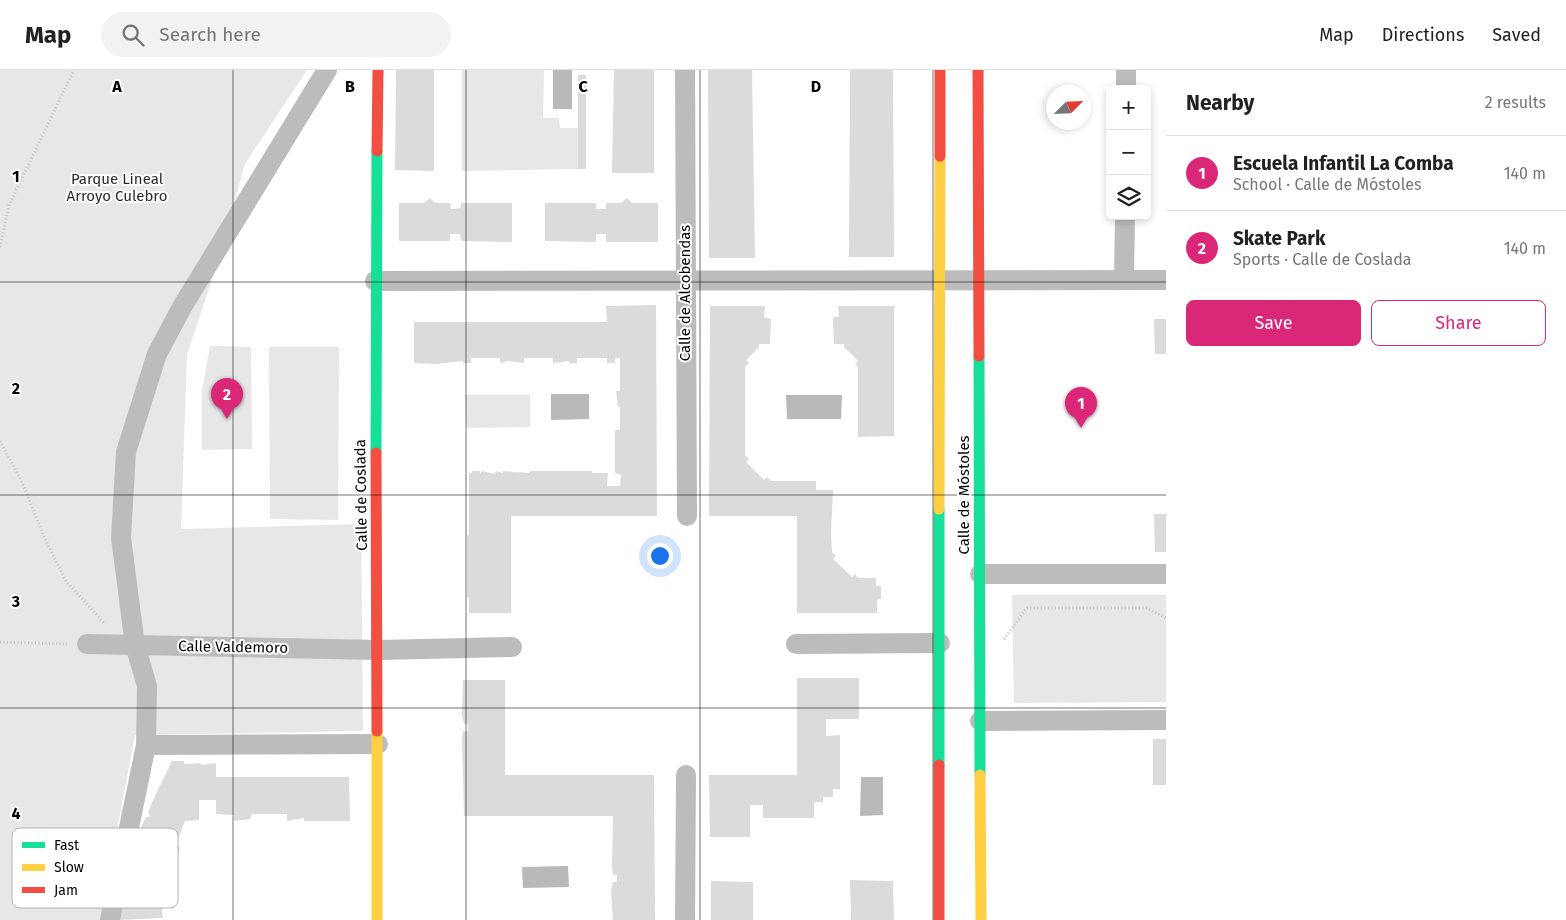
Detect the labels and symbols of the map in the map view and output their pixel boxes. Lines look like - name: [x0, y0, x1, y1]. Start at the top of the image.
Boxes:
- text: A: [111, 77, 122, 96]
- text: B: [345, 77, 355, 96]
- text: C: [578, 77, 588, 96]
- text: D: [811, 77, 821, 96]
- north arrow: [1046, 85, 1091, 130]
- text: 1: [12, 167, 20, 186]
- park label: Parque Lineal Arroyo Culebro: [67, 170, 167, 205]
- street label: Calle de Alcobendas: [676, 225, 694, 361]
- pin: 2: [211, 378, 243, 419]
- text: 2: [12, 379, 20, 398]
- pin: 1: [1065, 387, 1097, 428]
- street label: Calle de Móstoles: [955, 435, 973, 555]
- street label: Calle de Coslada: [351, 439, 371, 551]
- your location: [647, 543, 673, 569]
- text: 3: [11, 592, 20, 611]
- street label: Calle Valdemoro: [178, 637, 288, 657]
- text: 4: [11, 804, 21, 823]
- legend: [12, 828, 178, 908]
- text: Fast: [54, 837, 80, 854]
- text: Slow: [54, 859, 84, 876]
- text: Jam: [54, 882, 78, 899]

